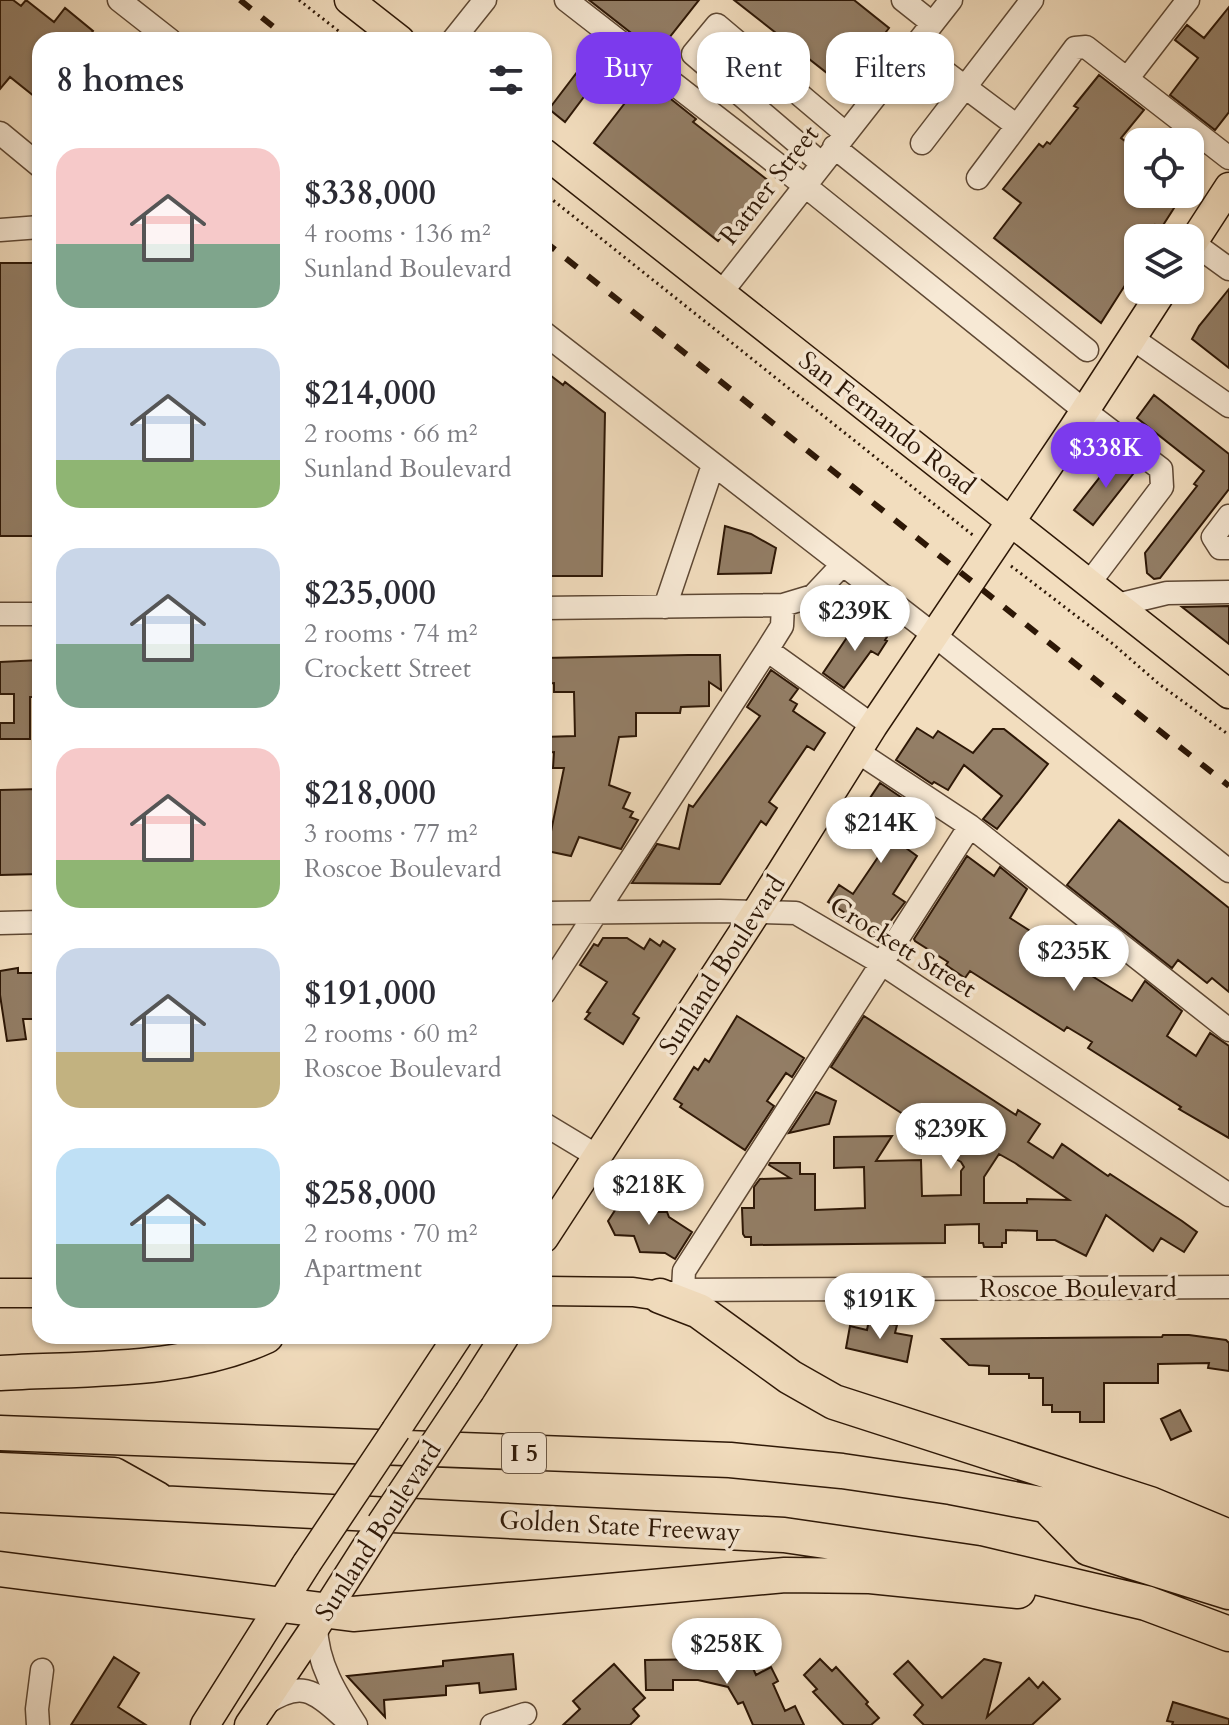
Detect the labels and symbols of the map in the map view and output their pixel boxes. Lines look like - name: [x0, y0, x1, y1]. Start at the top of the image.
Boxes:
- street label: Ratner Street: [711, 118, 827, 252]
- street label: San Fernando Road: [792, 343, 983, 503]
- pin: $338K: [1050, 422, 1162, 490]
- pin: $239K: [799, 585, 911, 653]
- pin: $214K: [825, 797, 937, 865]
- street label: Sunland Boulevard: [651, 868, 793, 1062]
- street label: Crockett Street: [823, 888, 983, 1006]
- pin: $235K: [1018, 925, 1130, 993]
- pin: $239K: [895, 1103, 1007, 1171]
- pin: $218K: [593, 1159, 705, 1227]
- street label: Roscoe Boulevard: [979, 1271, 1177, 1306]
- pin: $191K: [824, 1273, 936, 1341]
- road number: I 5: [502, 1433, 546, 1473]
- street label: Sunland Boulevard: [307, 1434, 449, 1628]
- street label: Golden State Freeway: [498, 1502, 742, 1550]
- pin: $258K: [671, 1618, 783, 1686]

